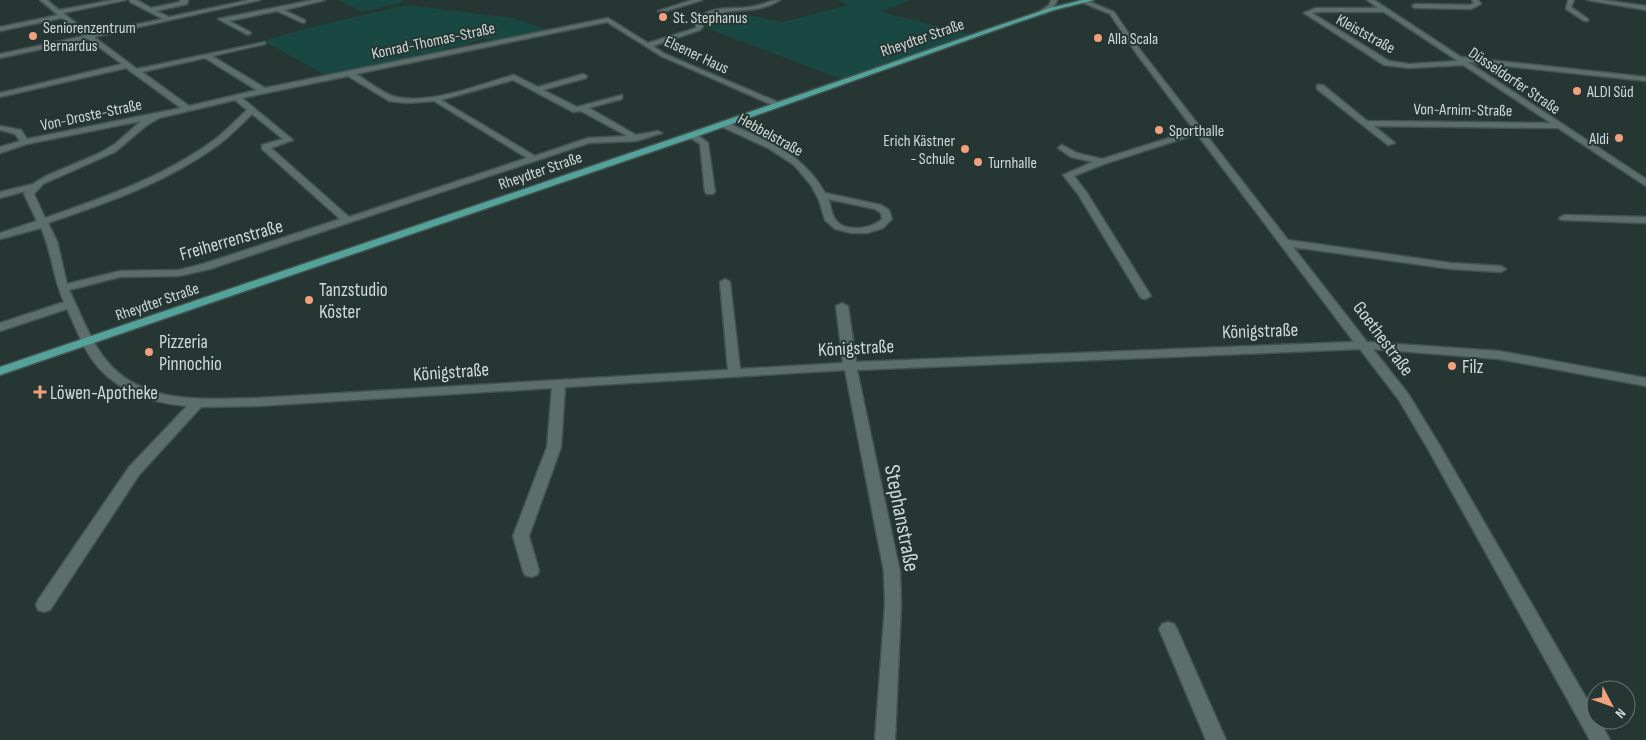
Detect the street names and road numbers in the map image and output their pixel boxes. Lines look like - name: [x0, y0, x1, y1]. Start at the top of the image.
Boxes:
- street label: Kleiststraße: [1332, 10, 1398, 58]
- street label: Rheydter Straße: [878, 15, 967, 62]
- street label: Konrad-Thomas-Straße: [370, 19, 497, 64]
- street label: Elsener Haus: [661, 32, 732, 79]
- street label: Düsseldorfer Straße: [1465, 44, 1564, 119]
- street label: Von-Droste-Straße: [39, 95, 144, 135]
- street label: Von-Arnim-Straße: [1413, 100, 1513, 121]
- street label: Hebbelstraße: [734, 110, 806, 161]
- street label: Rheydter Straße: [496, 148, 585, 195]
- street label: Freiherrenstraße: [177, 215, 286, 266]
- street label: Rheydter Straße: [113, 279, 202, 326]
- street label: Goethestraße: [1347, 297, 1418, 381]
- street label: Königstraße: [1222, 319, 1298, 344]
- street label: Königstraße: [817, 335, 895, 362]
- street label: Königstraße: [412, 358, 490, 387]
- street label: Stephanstraße: [878, 463, 925, 574]

